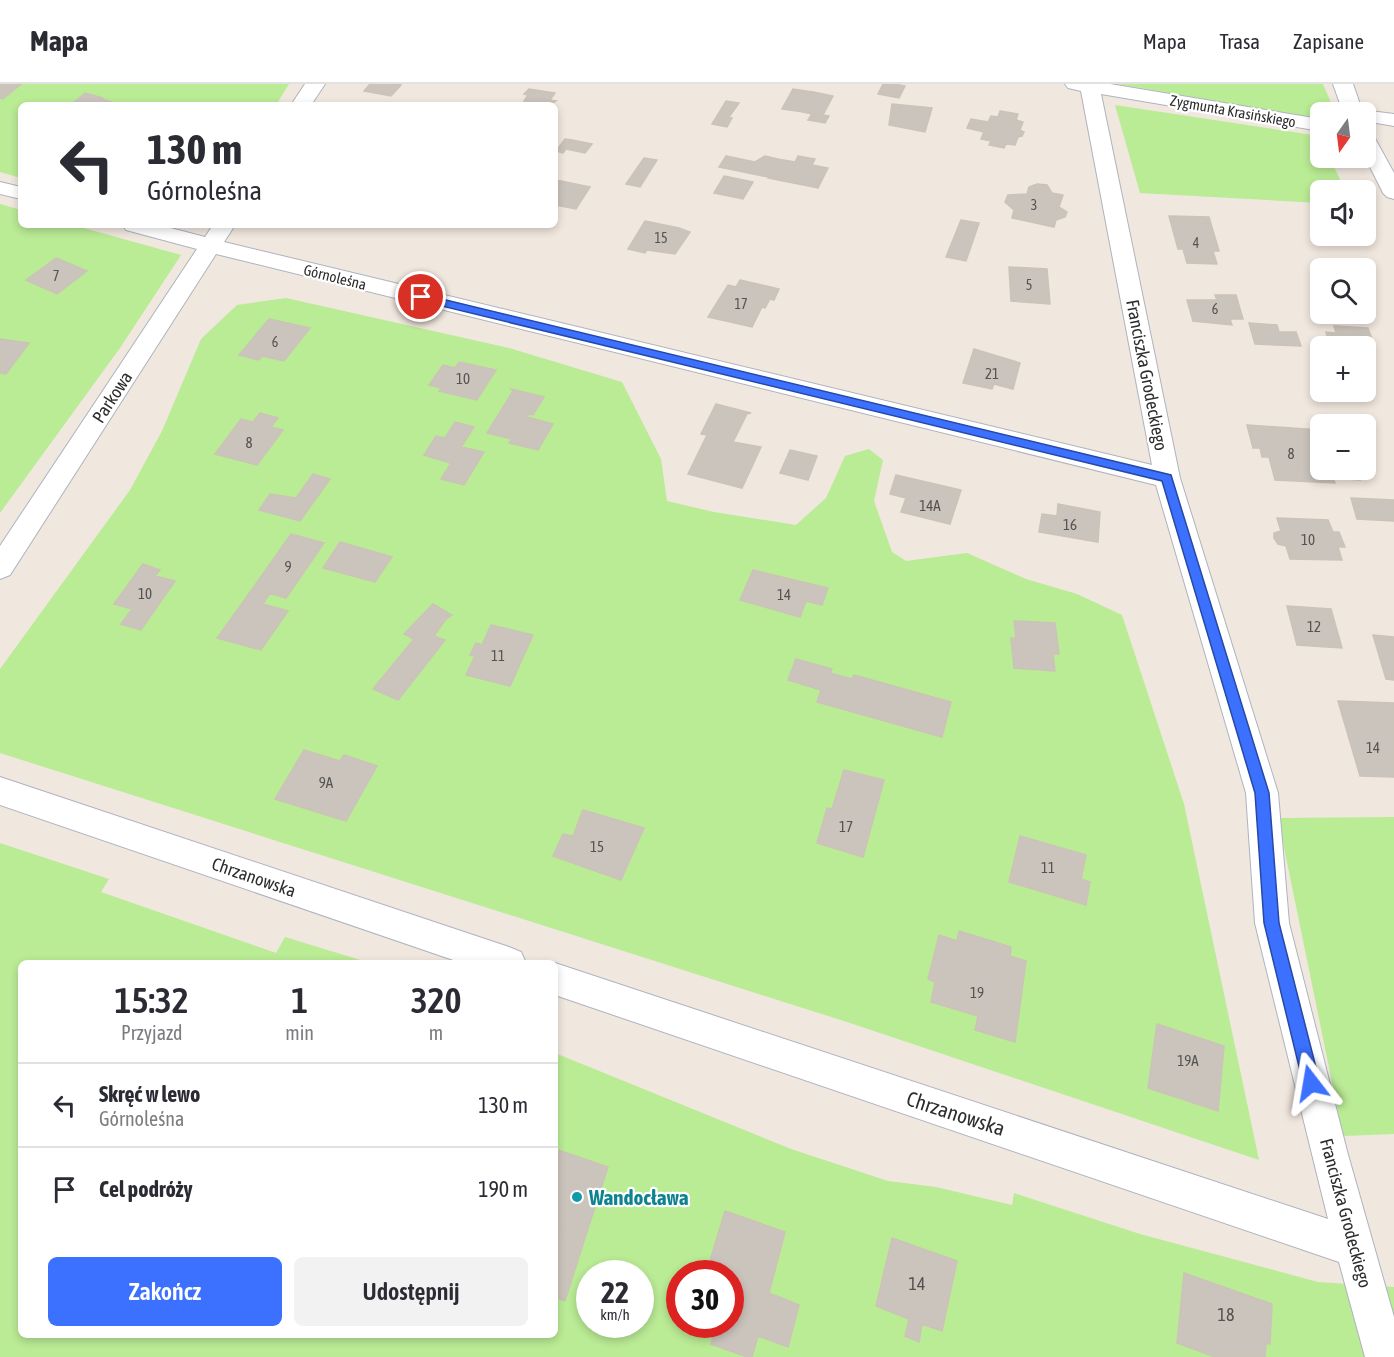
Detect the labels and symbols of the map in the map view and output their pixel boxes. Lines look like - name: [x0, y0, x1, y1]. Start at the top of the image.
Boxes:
- street label: Zygmunta Krasińskiego: [1169, 92, 1297, 130]
- north arrow: [1310, 102, 1376, 168]
- house number: 3: [1031, 197, 1037, 213]
- house number: 15: [654, 230, 668, 246]
- house number: 4: [1193, 235, 1200, 251]
- street label: Górnoleśna: [302, 261, 368, 293]
- house number: 7: [53, 268, 59, 284]
- pin: [395, 271, 446, 322]
- house number: 5: [1026, 277, 1032, 293]
- house number: 17: [734, 296, 748, 312]
- street label: Franciszka Grodeckiego: [1122, 298, 1172, 452]
- house number: 6: [1212, 301, 1219, 317]
- house number: 6: [272, 334, 279, 350]
- house number: 21: [985, 365, 999, 382]
- street label: Parkowa: [88, 367, 136, 427]
- house number: 10: [456, 370, 470, 387]
- house number: 8: [245, 434, 253, 451]
- house number: 8: [1287, 445, 1295, 462]
- house number: 14A: [919, 497, 941, 514]
- house number: 16: [1063, 516, 1077, 533]
- house number: 10: [1301, 531, 1315, 548]
- house number: 9: [284, 558, 292, 575]
- house number: 10: [138, 585, 152, 602]
- house number: 14: [777, 586, 791, 603]
- house number: 12: [1307, 618, 1321, 635]
- house number: 11: [491, 647, 505, 664]
- house number: 14: [1366, 739, 1380, 756]
- house number: 9A: [319, 774, 334, 791]
- house number: 17: [839, 818, 853, 835]
- house number: 15: [590, 838, 604, 855]
- street label: Chrzanowska: [209, 853, 299, 901]
- house number: 11: [1041, 859, 1055, 876]
- house number: 19: [970, 984, 984, 1001]
- position arrow: [1279, 1051, 1343, 1115]
- house number: 19A: [1177, 1052, 1199, 1069]
- street label: Chrzanowska: [904, 1086, 1008, 1140]
- street label: Franciszka Grodeckiego: [1316, 1136, 1376, 1290]
- place label: Wandocława: [588, 1185, 689, 1209]
- marker: Wandocława: [570, 1190, 584, 1204]
- speed limit sign: 30: [666, 1260, 744, 1338]
- house number: 14: [909, 1273, 925, 1294]
- house number: 18: [1218, 1304, 1234, 1325]

